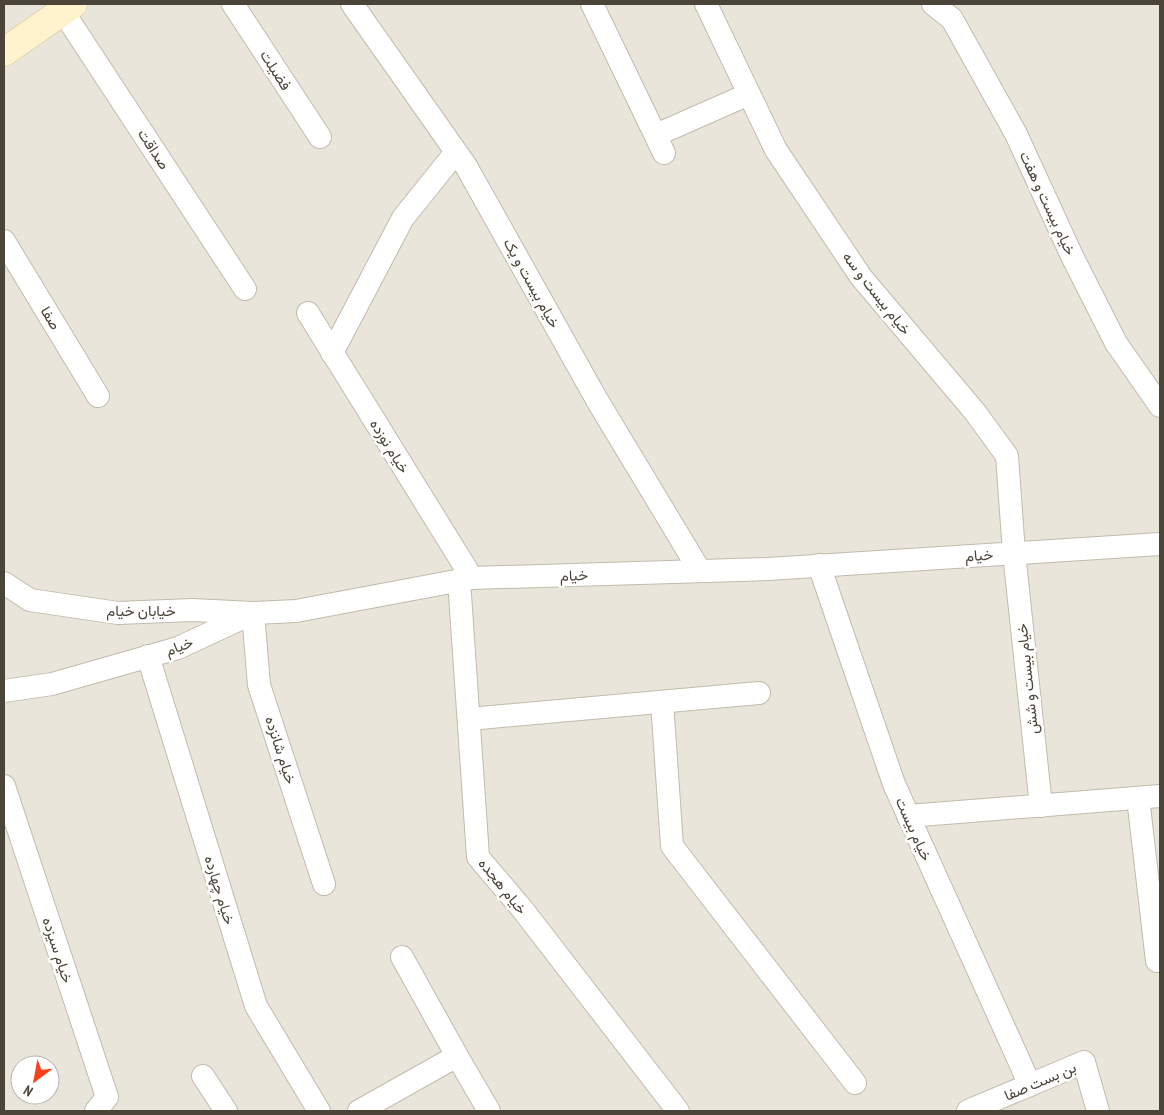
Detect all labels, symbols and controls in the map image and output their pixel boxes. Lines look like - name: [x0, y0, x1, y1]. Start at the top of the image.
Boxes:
- street label: فضیلت: [256, 46, 296, 94]
- street label: صداقت: [134, 125, 174, 173]
- street label: خیام بیست و هفت: [1015, 148, 1080, 259]
- street label: خیام بیست و یک: [499, 235, 565, 332]
- street label: خیام بیست و سه: [838, 248, 915, 339]
- street label: صفا: [37, 303, 65, 333]
- street label: خیام نوزده: [365, 415, 414, 477]
- street label: خیام: [964, 545, 994, 566]
- street label: خیام: [560, 565, 589, 586]
- street label: خیابان خیام: [106, 601, 176, 621]
- street label: خیام بیست و شش: [1012, 623, 1043, 735]
- street label: خیام: [162, 632, 196, 661]
- street label: خیام شانزده: [260, 714, 301, 787]
- street label: خیام بیست: [891, 794, 937, 864]
- street label: خیام چهارده: [200, 853, 239, 927]
- street label: خیام هجده: [474, 854, 532, 919]
- street label: خیام سیزده: [37, 915, 78, 986]
- north arrow: [10, 1055, 60, 1105]
- street label: بن بست صفا: [1001, 1057, 1079, 1106]
- text: N: [20, 1081, 36, 1101]

